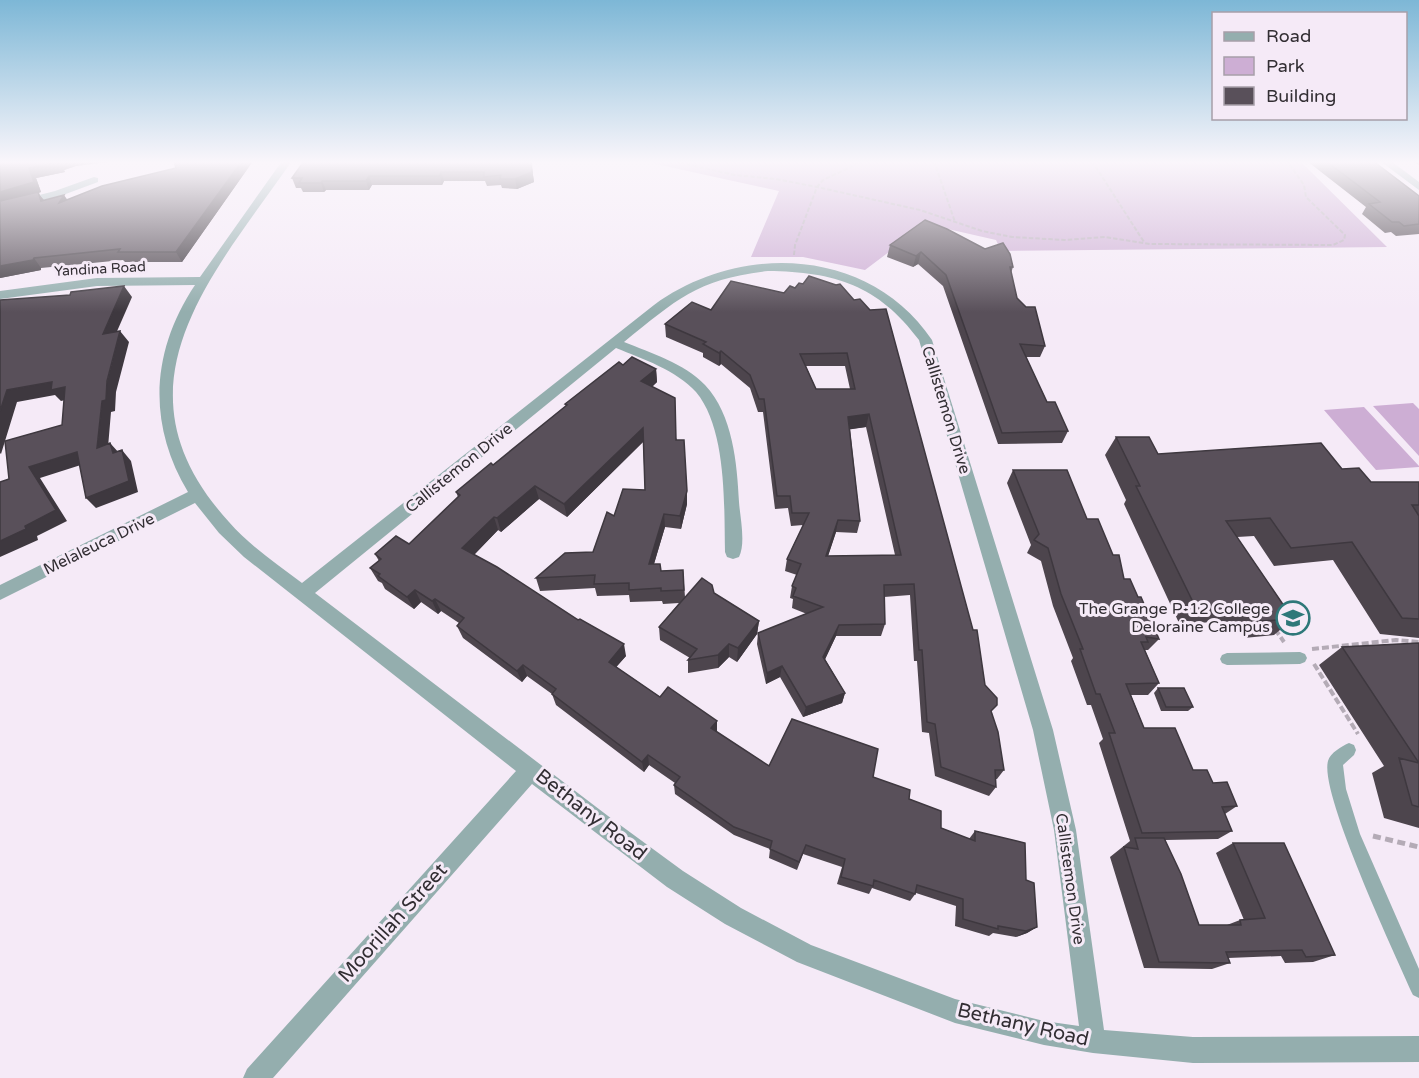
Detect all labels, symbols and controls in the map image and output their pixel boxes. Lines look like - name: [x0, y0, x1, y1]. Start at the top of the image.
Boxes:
- legend: [1212, 12, 1407, 120]
- text: Road: [1266, 25, 1311, 47]
- text: Park: [1266, 55, 1305, 77]
- text: Building: [1266, 85, 1336, 107]
- street label: Yandina Road: [54, 258, 146, 280]
- street label: Callistemon Drive: [917, 344, 975, 476]
- street label: Callistemon Drive: [401, 419, 517, 517]
- street label: Melaleuca Drive: [40, 508, 158, 580]
- place label: The Grange P-12 College Deloraine Campus: [1079, 599, 1270, 637]
- school or university icon: The Grange P-12 College Deloraine Campus: [1275, 600, 1311, 636]
- street label: Bethany Road: [531, 764, 651, 866]
- street label: Callistemon Drive: [1051, 812, 1089, 946]
- street label: Moorillah Street: [333, 858, 453, 987]
- street label: Bethany Road: [955, 998, 1091, 1052]

